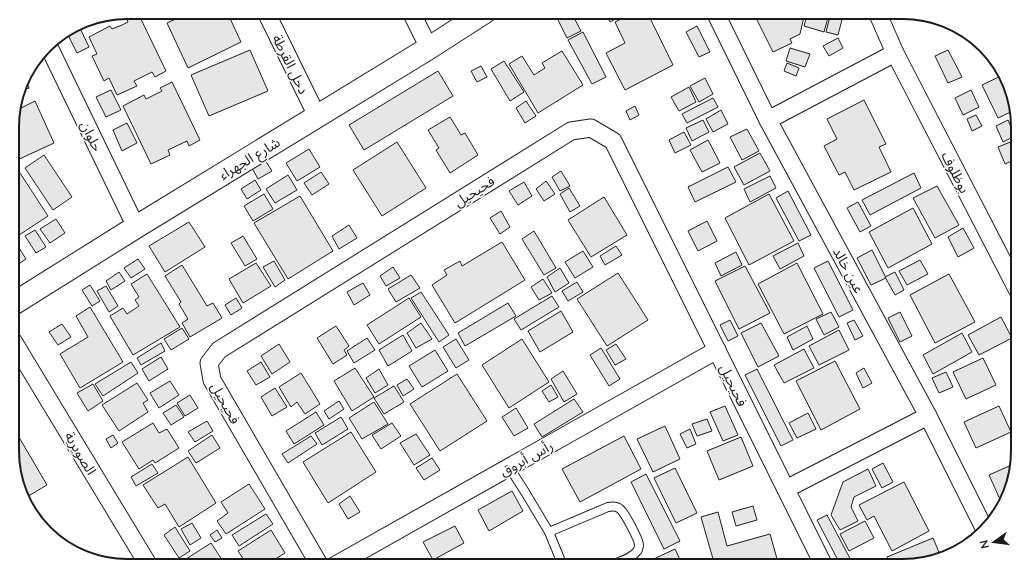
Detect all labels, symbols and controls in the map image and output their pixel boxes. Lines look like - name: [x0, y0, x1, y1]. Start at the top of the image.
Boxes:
- street label: دحل القرطة: [268, 31, 313, 97]
- street label: حلوان: [76, 118, 107, 155]
- street label: شارع الجهراء: [215, 133, 284, 185]
- street label: بوظلوف: [937, 148, 974, 196]
- street label: فحيحيل: [451, 172, 498, 211]
- street label: عين خالد: [829, 244, 868, 296]
- street label: فحيحيل: [716, 361, 751, 409]
- street label: فحيحيل: [207, 379, 244, 427]
- street label: الصويرية: [61, 428, 100, 478]
- street label: رأس أبروق: [496, 436, 556, 480]
- north arrow: [974, 522, 1014, 562]
- text: N: [976, 539, 991, 550]

